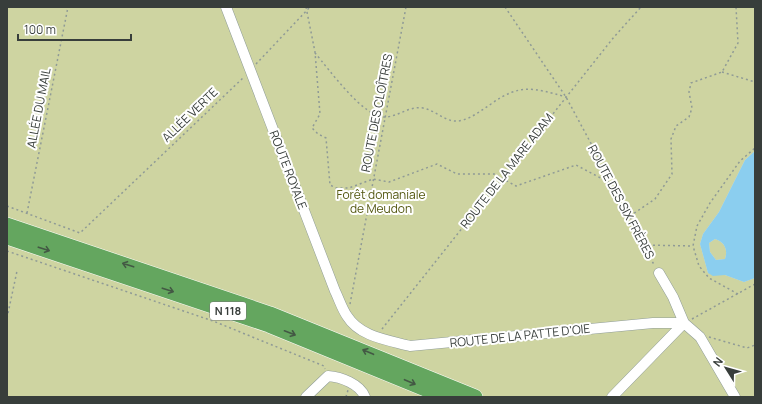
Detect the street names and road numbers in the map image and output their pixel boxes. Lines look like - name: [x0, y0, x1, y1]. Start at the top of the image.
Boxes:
- street label: ROUTE DES CLOÎTRES: [357, 52, 396, 173]
- street label: ALLÉE DU MAIL: [22, 66, 55, 149]
- street label: ALLÉE VERTE: [158, 84, 221, 146]
- street label: ROUTE DE LA MARE ADAM: [456, 109, 557, 232]
- street label: ROUTE ROYALE: [266, 128, 311, 212]
- street label: ROUTE DES SIX FRÈRES: [584, 142, 659, 262]
- road number: N 118: [210, 302, 246, 320]
- street label: ROUTE DE LA PATTE D'OIE: [449, 320, 591, 351]

